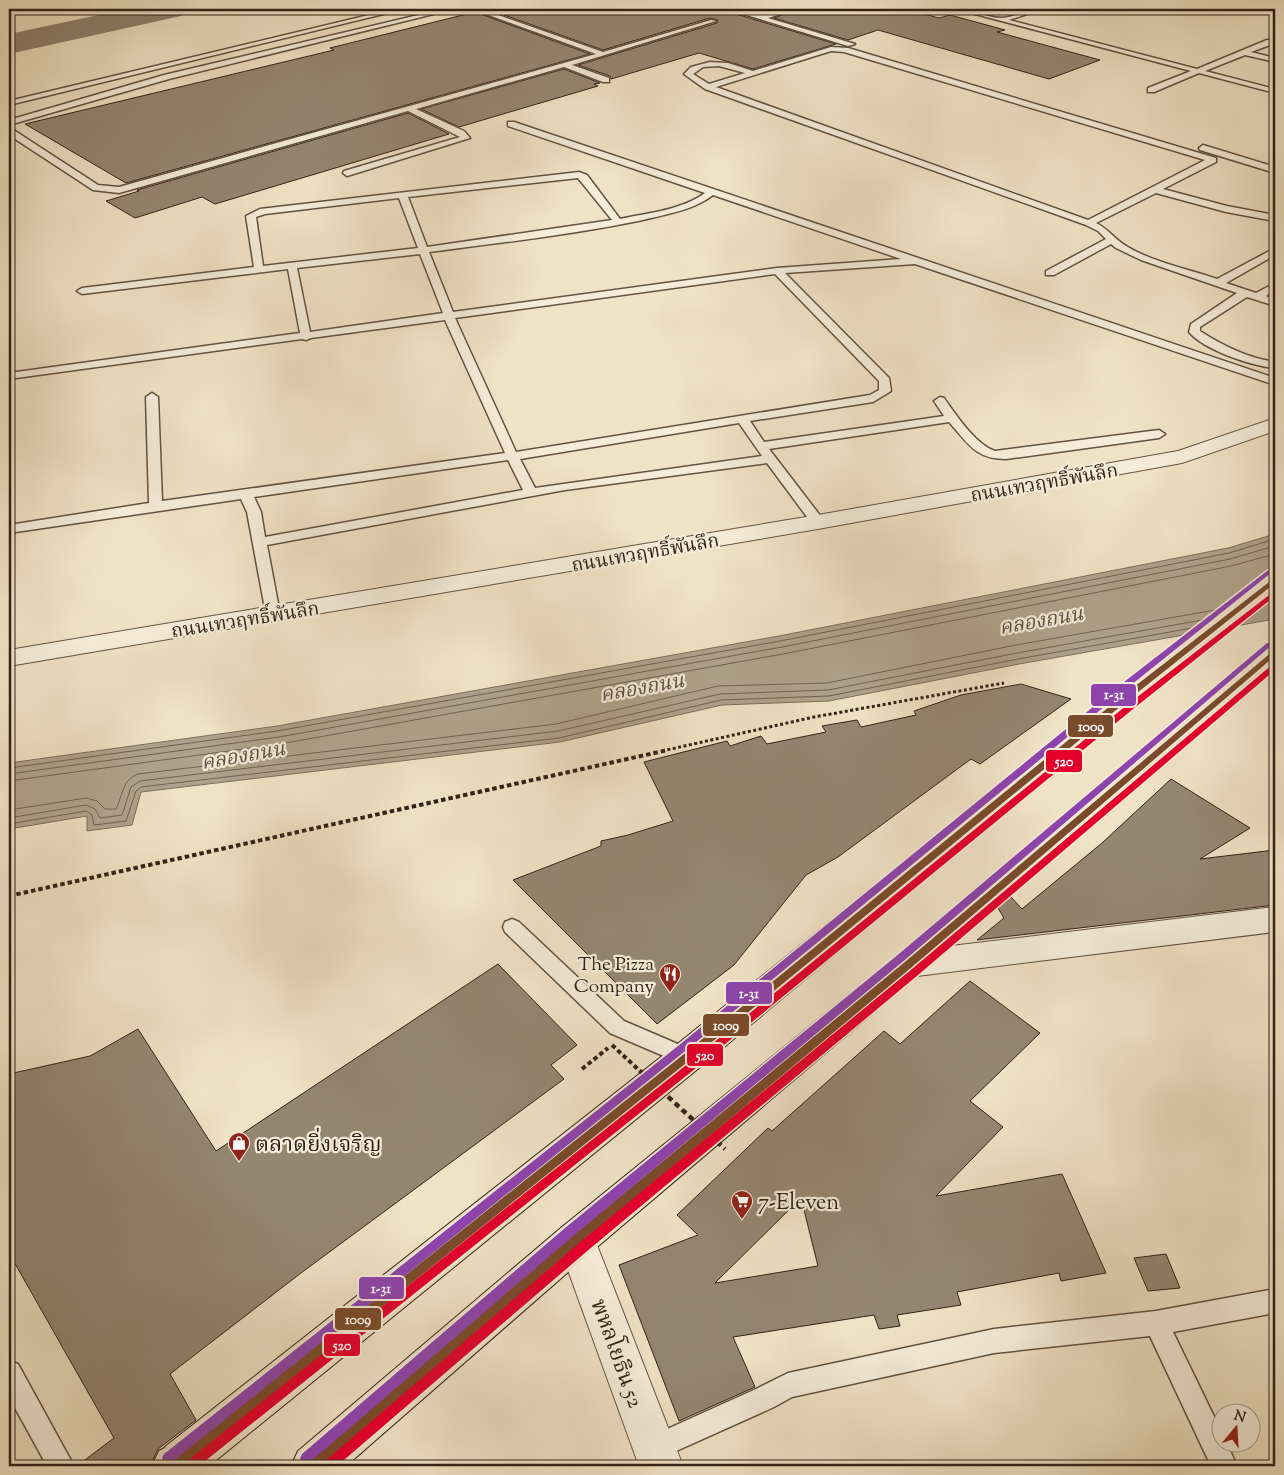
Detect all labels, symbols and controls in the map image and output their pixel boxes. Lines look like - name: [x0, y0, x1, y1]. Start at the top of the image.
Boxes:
- street label: ถนนเทวฤทธิ์พันลึก: [968, 456, 1120, 511]
- street label: ถนนเทวฤทธิ์พันลึก: [569, 526, 721, 581]
- street label: ถนนเทวฤทธิ์พันลึก: [169, 594, 321, 646]
- water label: คลองถนน: [997, 601, 1087, 644]
- water label: คลองถนน: [598, 668, 688, 711]
- line badge: 1-31: [1090, 683, 1137, 707]
- text: 1-31: [1104, 686, 1124, 706]
- line badge: 1009: [1067, 714, 1114, 738]
- text: 1009: [1078, 718, 1104, 738]
- water label: คลองถนน: [199, 736, 289, 779]
- line badge: 520: [1045, 749, 1083, 773]
- text: 520: [1054, 753, 1074, 773]
- place label: The Pizza Company: [574, 952, 655, 1001]
- restaurant icon: The Pizza Company: [658, 962, 682, 993]
- line badge: 1-31: [725, 981, 773, 1005]
- text: 1-31: [739, 985, 759, 1005]
- line badge: 1009: [702, 1013, 750, 1037]
- text: 1009: [713, 1017, 739, 1037]
- line badge: 520: [686, 1043, 724, 1067]
- text: 520: [695, 1047, 715, 1067]
- place label: ตลาดยิ่งเจริญ: [255, 1127, 382, 1162]
- shop icon: ตลาดยิ่งเจริญ: [227, 1131, 251, 1162]
- place label: 7-Eleven: [758, 1188, 839, 1220]
- supermarket icon: 7-Eleven: [730, 1189, 754, 1220]
- line badge: 1-31: [358, 1276, 405, 1300]
- text: 1-31: [371, 1280, 391, 1300]
- street label: พหลโยธิน 52: [581, 1295, 651, 1413]
- line badge: 1009: [334, 1307, 382, 1331]
- text: 1009: [345, 1311, 371, 1331]
- line badge: 520: [323, 1333, 361, 1357]
- text: 520: [332, 1337, 352, 1357]
- north arrow: [1212, 1402, 1262, 1452]
- text: N: [1231, 1406, 1248, 1429]

